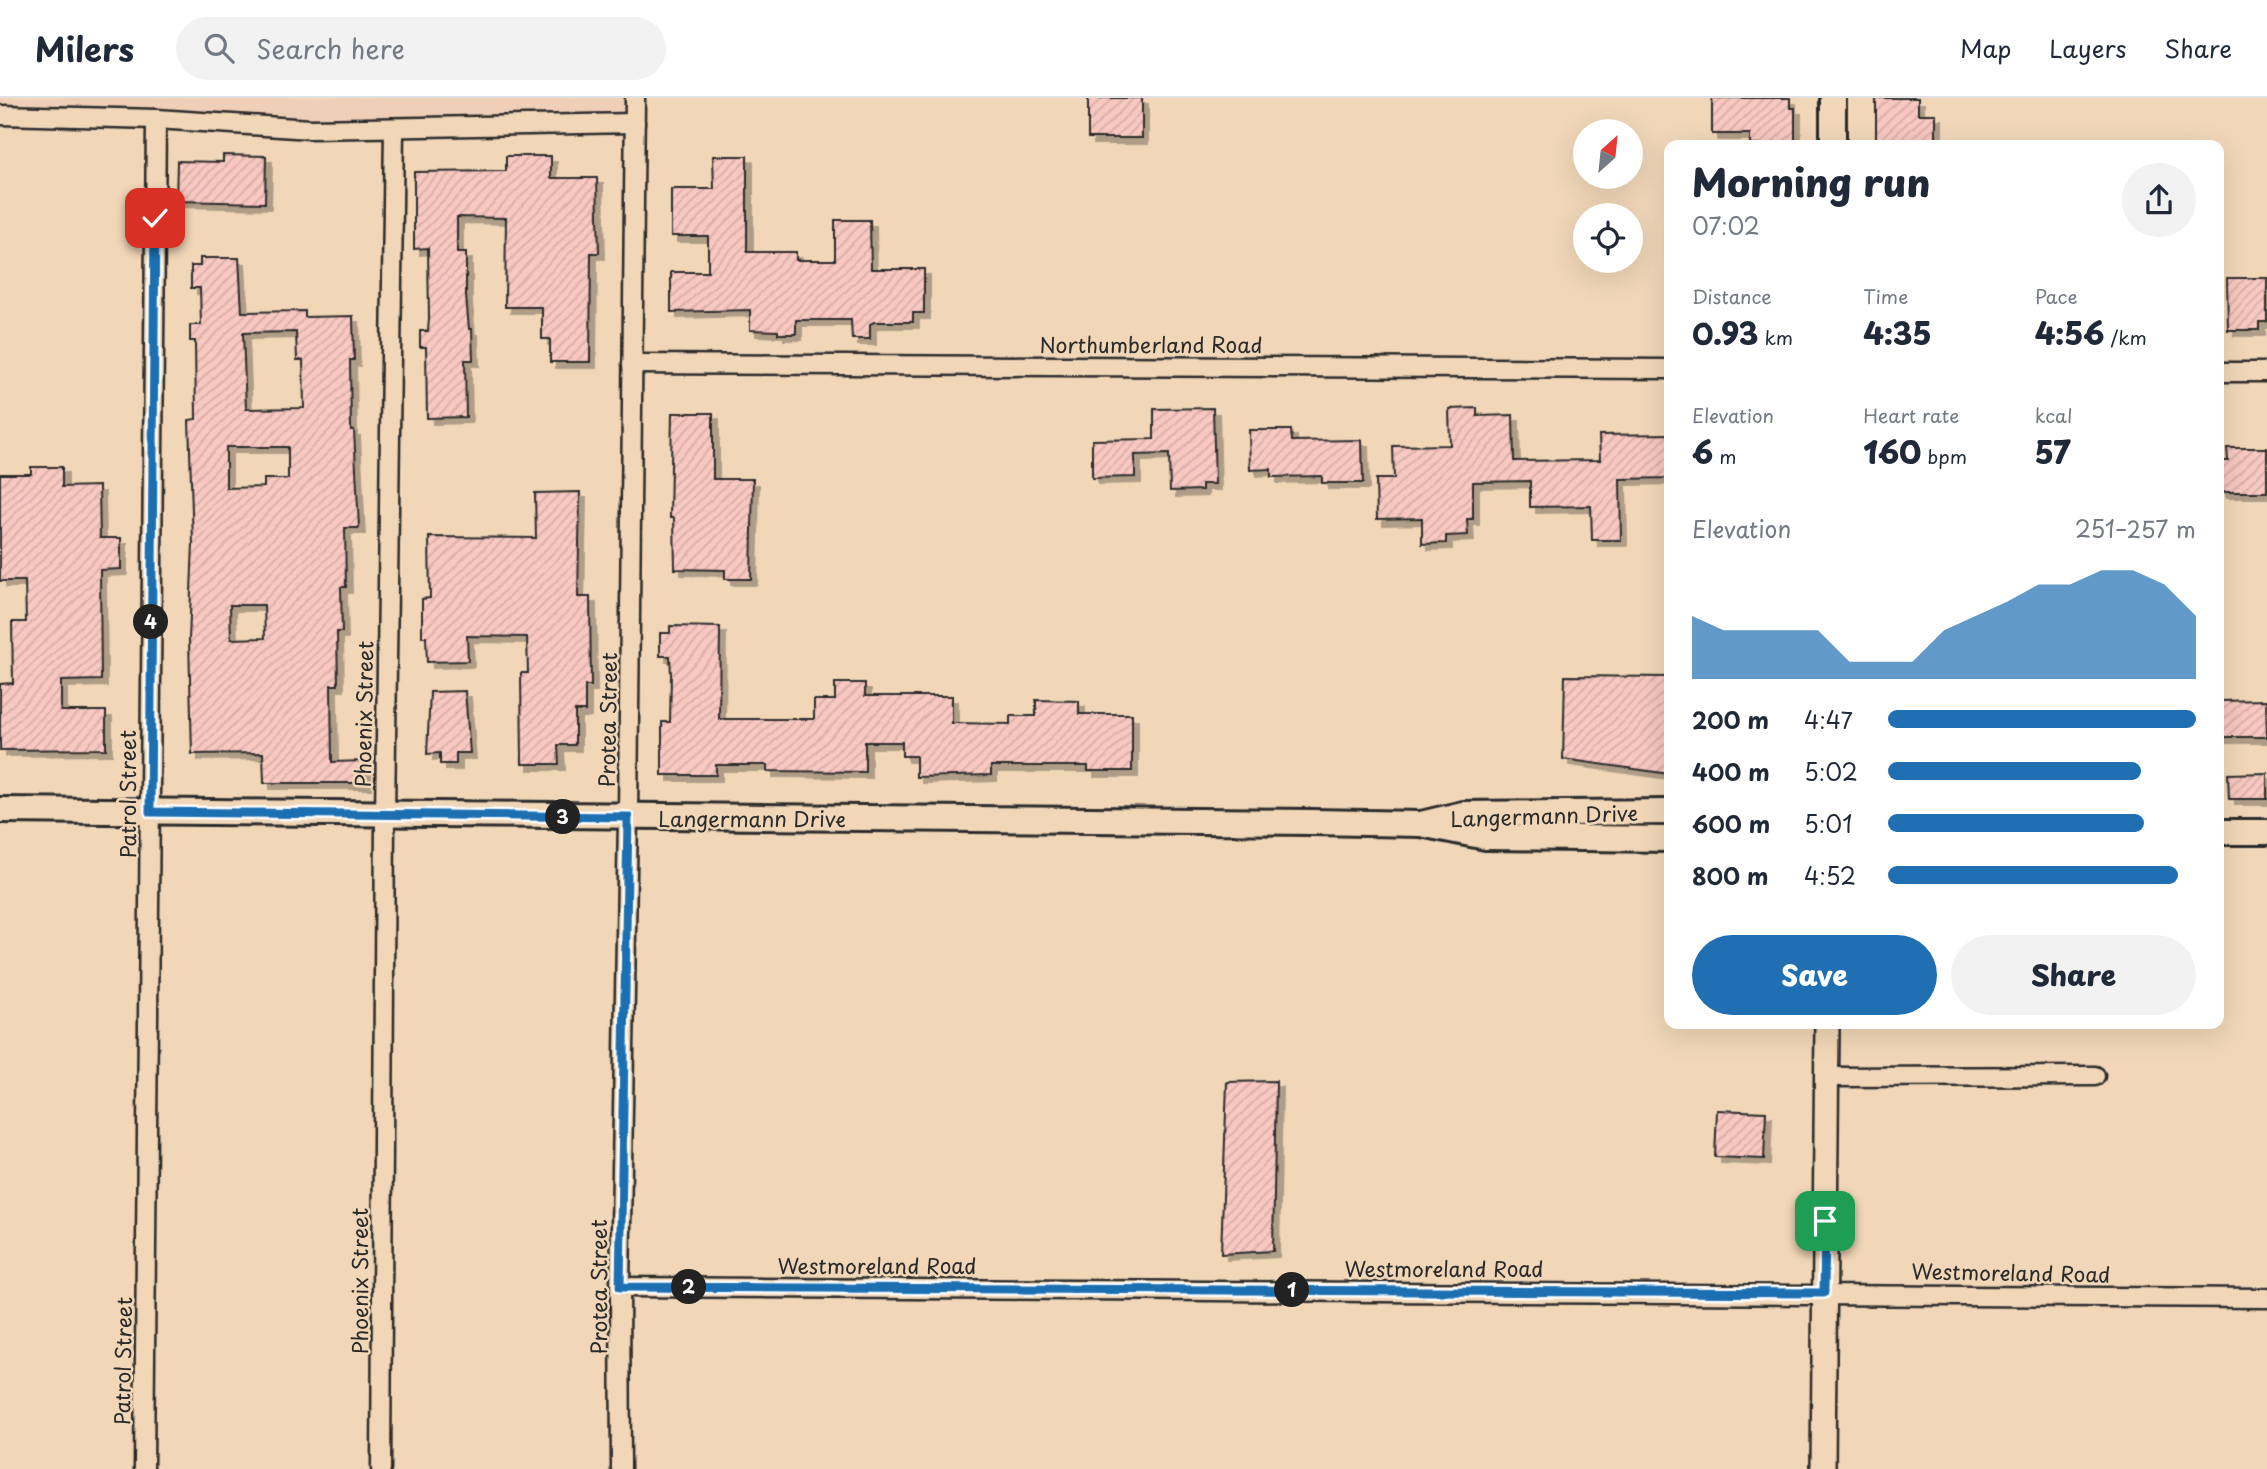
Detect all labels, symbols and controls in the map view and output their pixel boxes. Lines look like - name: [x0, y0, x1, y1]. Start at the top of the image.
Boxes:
- search box: [176, 17, 666, 80]
- text: Milers: [35, 23, 134, 73]
- icon: search: [200, 29, 238, 67]
- text: Search here: [256, 29, 405, 68]
- text: Map: [1960, 30, 2011, 66]
- text: Layers: [2049, 30, 2126, 66]
- text: Share: [2164, 30, 2232, 66]
- north arrow: [1573, 119, 1643, 189]
- map controls: [1573, 119, 1643, 273]
- text: Morning run: [1692, 153, 1930, 210]
- button: share: [2122, 163, 2196, 237]
- pin: [125, 188, 185, 248]
- icon: check: [136, 199, 174, 237]
- button: locate: [1573, 203, 1643, 273]
- text: 07:02: [1692, 208, 1760, 243]
- text: Distance: [1692, 282, 1772, 310]
- text: Time: [1863, 282, 1908, 310]
- text: Pace: [2035, 282, 2078, 310]
- text: 0.93: [1692, 310, 1758, 355]
- text: 4:35: [1863, 310, 1932, 355]
- text: 4:56: [2035, 310, 2104, 355]
- text: km: [1758, 323, 1793, 351]
- text: /km: [2104, 323, 2147, 351]
- street label: Northumberland Road: [1039, 328, 1263, 360]
- text: Elevation: [1692, 401, 1774, 429]
- text: Heart rate: [1863, 401, 1959, 429]
- text: kcal: [2035, 401, 2073, 429]
- text: 6: [1692, 429, 1713, 474]
- text: 160: [1863, 429, 1921, 474]
- text: 57: [2035, 429, 2071, 474]
- text: m: [1713, 442, 1737, 470]
- text: bpm: [1921, 442, 1967, 470]
- text: Elevation: [1692, 511, 1791, 546]
- text: 251–257 m: [2075, 511, 2196, 546]
- pin: 4: [134, 604, 168, 640]
- text: 4: [144, 607, 157, 635]
- street label: Phoenix Street: [346, 640, 380, 788]
- street label: Protea Street: [590, 652, 624, 788]
- text: 200 m: [1692, 702, 1769, 737]
- text: 4:47: [1804, 702, 1853, 737]
- street label: Patrol Street: [111, 730, 143, 858]
- text: 400 m: [1692, 754, 1770, 789]
- text: 5:02: [1804, 754, 1858, 789]
- street label: Langermann Drive: [1450, 796, 1638, 834]
- pin: 3: [546, 800, 580, 834]
- text: 3: [556, 802, 569, 830]
- street label: Langermann Drive: [658, 802, 846, 834]
- text: 600 m: [1692, 806, 1770, 841]
- text: 5:01: [1804, 806, 1852, 841]
- text: 800 m: [1692, 858, 1769, 893]
- text: 4:52: [1804, 858, 1856, 893]
- button: Save: [1692, 935, 1937, 1015]
- button: Share: [1951, 935, 2196, 1015]
- pin: [1795, 1191, 1855, 1251]
- icon: arrive: [1806, 1202, 1844, 1240]
- street label: Phoenix Street: [343, 1208, 375, 1354]
- street label: Protea Street: [582, 1219, 614, 1355]
- street label: Westmoreland Road: [777, 1249, 977, 1281]
- street label: Westmoreland Road: [1344, 1252, 1544, 1284]
- street label: Westmoreland Road: [1911, 1254, 2111, 1290]
- pin: 2: [672, 1270, 706, 1304]
- text: 2: [682, 1272, 695, 1300]
- pin: 1: [1274, 1272, 1310, 1308]
- text: 1: [1287, 1275, 1296, 1303]
- street label: Patrol Street: [105, 1297, 139, 1425]

